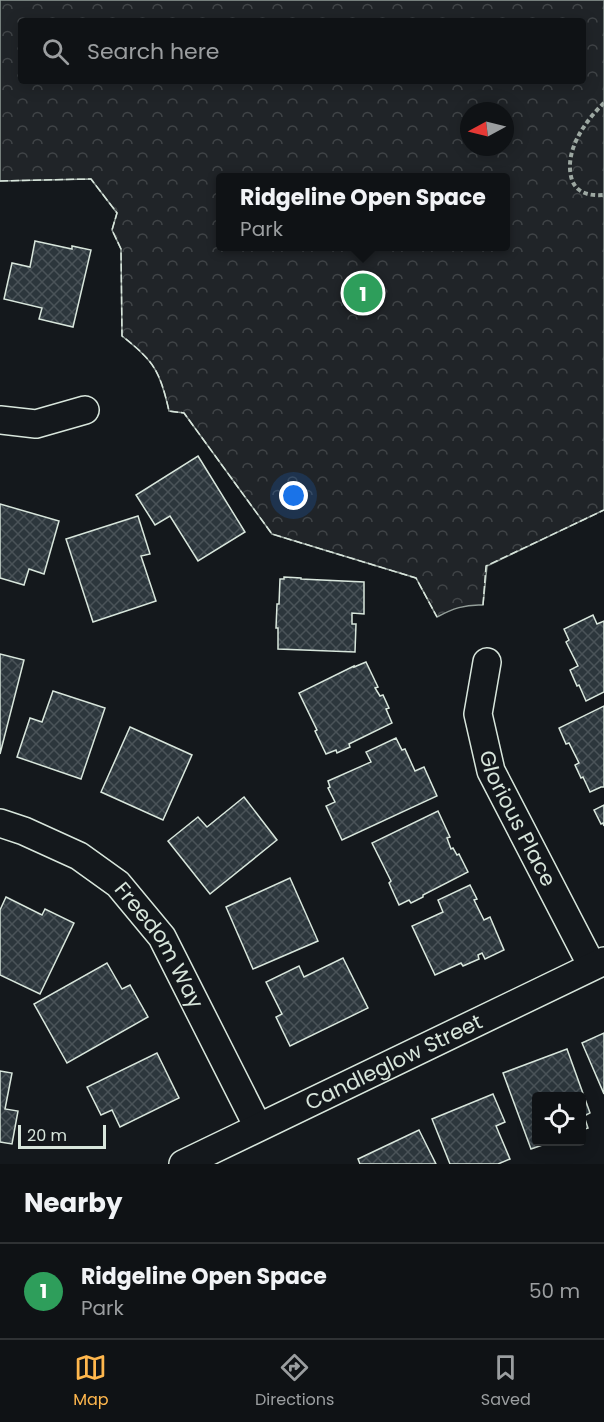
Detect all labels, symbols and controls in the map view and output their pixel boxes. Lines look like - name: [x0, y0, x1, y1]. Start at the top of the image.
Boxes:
- search box: [18, 18, 586, 84]
- icon: search: [39, 35, 72, 68]
- text: Search here: [87, 36, 220, 67]
- north arrow: [460, 102, 514, 156]
- popup: [216, 173, 510, 251]
- text: Ridgeline Open Space: [240, 182, 486, 213]
- text: Park: [240, 215, 283, 243]
- pin: 1: [344, 270, 382, 316]
- your location: [279, 481, 308, 510]
- street label: Glorious Place: [473, 748, 563, 891]
- street label: Freedom Way: [108, 875, 211, 1013]
- street label: Candleglow Street: [300, 1007, 487, 1117]
- map controls: [532, 1092, 586, 1146]
- button: locate: [532, 1092, 586, 1146]
- scale bar: [18, 1122, 106, 1150]
- text: 20 m: [27, 1124, 67, 1147]
- text: Nearby: [24, 1185, 122, 1221]
- text: Ridgeline Open Space: [81, 1261, 327, 1292]
- text: 1: [40, 1277, 47, 1305]
- text: 50 m: [529, 1277, 580, 1305]
- text: Park: [81, 1294, 124, 1322]
- tab: Map: [73, 1351, 109, 1412]
- tab: Directions: [255, 1351, 334, 1412]
- tab: Saved: [481, 1351, 531, 1412]

